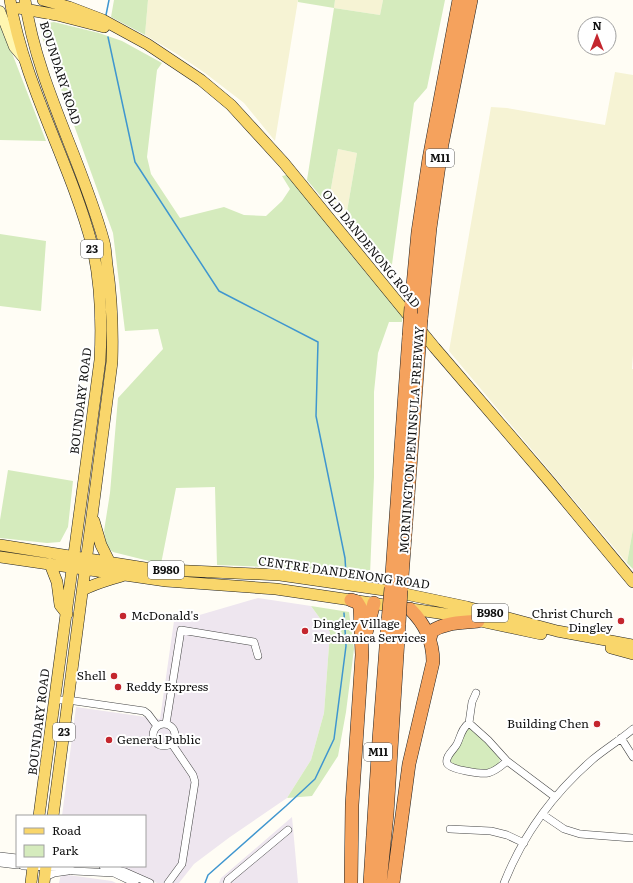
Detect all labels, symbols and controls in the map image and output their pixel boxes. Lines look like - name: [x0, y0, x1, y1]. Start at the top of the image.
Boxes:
- north arrow: [577, 16, 617, 56]
- text: N: [592, 17, 602, 33]
- street label: BOUNDARY ROAD: [36, 19, 86, 127]
- road number: M11: [426, 149, 454, 167]
- street label: OLD DANDENONG ROAD: [318, 185, 425, 311]
- road number: 23: [81, 240, 103, 258]
- street label: MORNINGTON PENINSULA FREEWAY: [394, 325, 428, 554]
- street label: BOUNDARY ROAD: [65, 346, 95, 455]
- street label: CENTRE DANDENONG ROAD: [257, 551, 431, 593]
- road number: B980: [148, 561, 184, 579]
- road number: B980: [472, 604, 508, 622]
- place label: Christ Church Dingley: [532, 604, 613, 636]
- place label: McDonald's: [131, 606, 199, 624]
- marker: McDonald's: [118, 611, 128, 621]
- place label: Dingley Village Mechanica Services: [313, 614, 426, 646]
- marker: Christ Church Dingley: [616, 616, 626, 626]
- marker: Dingley Village Mechanica Services: [300, 626, 310, 636]
- place label: Shell: [77, 666, 106, 684]
- street label: BOUNDARY ROAD: [23, 667, 53, 776]
- marker: Shell: [109, 671, 119, 681]
- place label: Reddy Express: [126, 677, 209, 695]
- marker: Reddy Express: [113, 682, 123, 692]
- place label: Building Chen: [507, 714, 589, 732]
- marker: Building Chen: [592, 719, 602, 729]
- road number: 23: [53, 723, 75, 741]
- place label: General Public: [117, 730, 200, 748]
- marker: General Public: [104, 735, 114, 745]
- road number: M11: [364, 743, 392, 761]
- legend: [16, 815, 146, 867]
- text: Road: [52, 821, 82, 839]
- text: Park: [52, 841, 79, 859]

